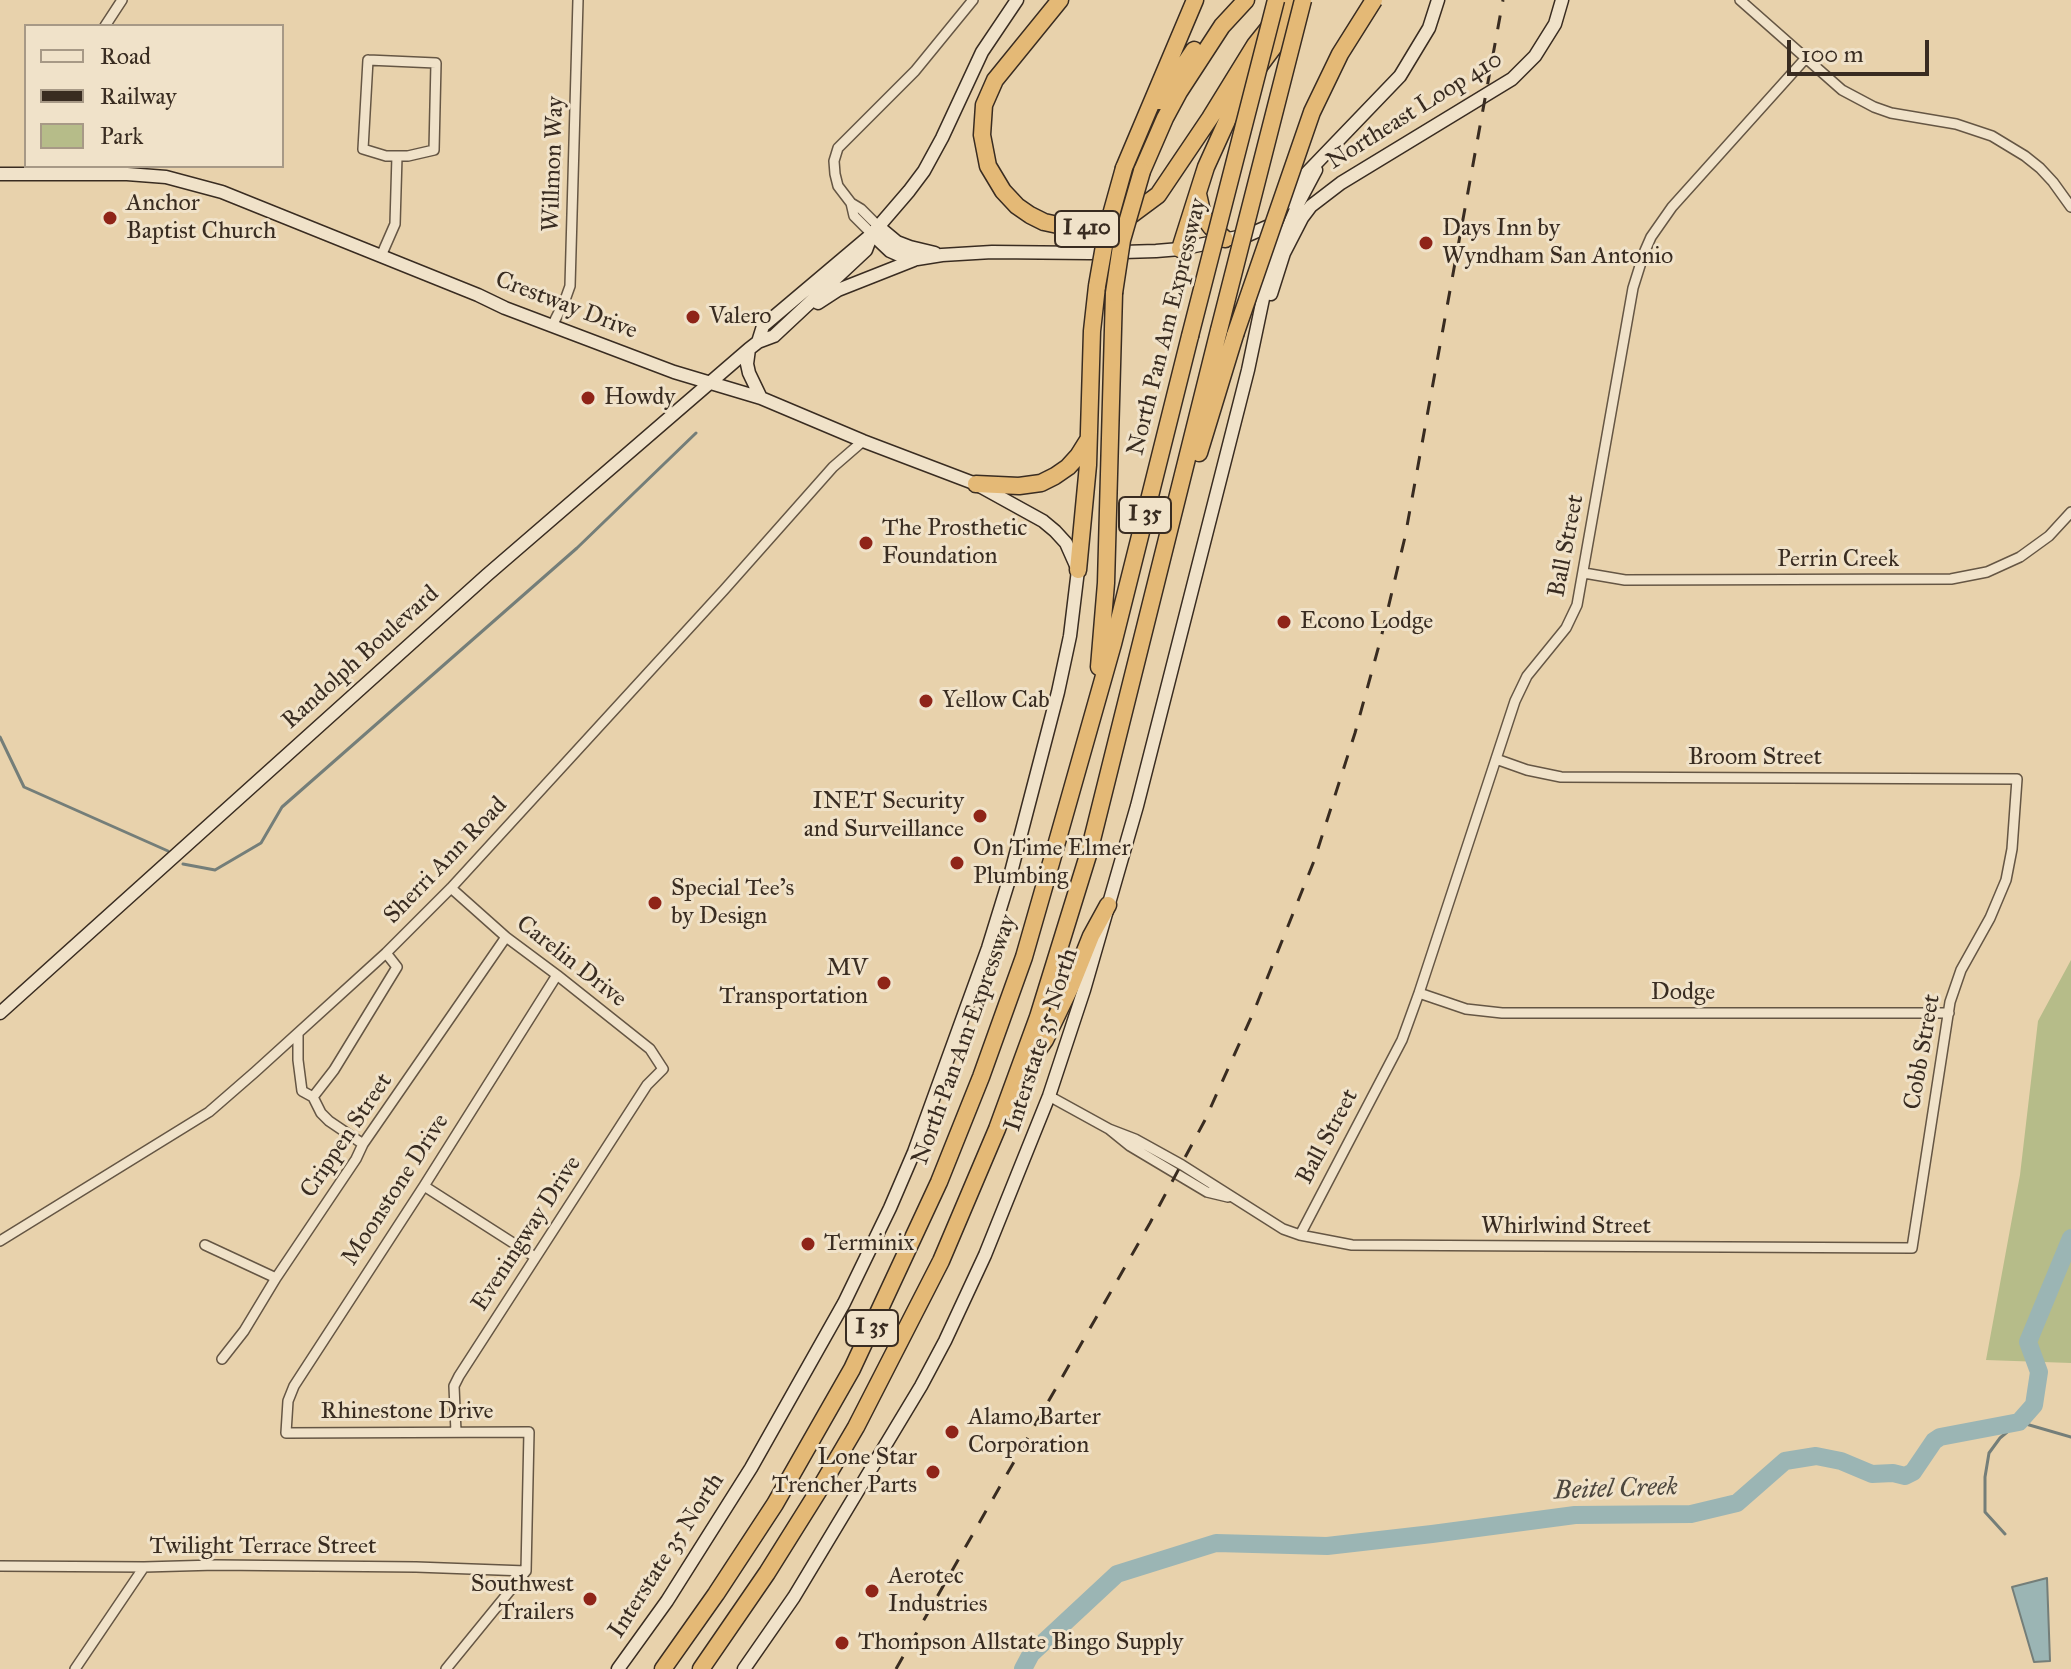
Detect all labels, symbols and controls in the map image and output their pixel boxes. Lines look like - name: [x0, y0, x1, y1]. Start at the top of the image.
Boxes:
- legend: [24, 24, 284, 168]
- scale bar: [1791, 24, 1933, 74]
- text: 100 m: [1801, 39, 1864, 69]
- text: Road: [100, 41, 151, 71]
- street label: Northeast Loop 410: [1322, 45, 1508, 177]
- text: Railway: [100, 81, 177, 111]
- street label: Willmon Way: [537, 96, 571, 232]
- text: Park: [100, 121, 143, 151]
- place label: Anchor Baptist Church: [126, 190, 276, 246]
- street label: North Pan Am Expressway: [1122, 195, 1214, 459]
- marker: Anchor Baptist Church: [101, 209, 119, 227]
- road number: I 410: [1055, 211, 1119, 247]
- place label: Days Inn by Wyndham San Antonio: [1442, 215, 1673, 271]
- marker: Days Inn by Wyndham San Antonio: [1417, 234, 1435, 252]
- street label: Crestway Drive: [491, 266, 641, 346]
- place label: Valero: [709, 303, 772, 331]
- marker: Valero: [684, 308, 702, 326]
- place label: Howdy: [604, 384, 675, 412]
- marker: Howdy: [579, 389, 597, 407]
- street label: Ball Street: [1543, 492, 1591, 600]
- road number: I 35: [1119, 497, 1171, 533]
- place label: The Prosthetic Foundation: [882, 515, 1027, 571]
- marker: The Prosthetic Foundation: [857, 534, 875, 552]
- street label: Perrin Creek: [1777, 546, 1899, 574]
- street label: Randolph Boulevard: [277, 580, 445, 736]
- place label: Econo Lodge: [1300, 608, 1433, 636]
- marker: Econo Lodge: [1275, 613, 1293, 631]
- place label: Yellow Cab: [942, 687, 1050, 715]
- marker: Yellow Cab: [917, 692, 935, 710]
- street label: Broom Street: [1688, 744, 1822, 772]
- place label: INET Security and Surveillance: [804, 788, 964, 844]
- street label: Sherri Ann Road: [378, 792, 514, 930]
- marker: INET Security and Surveillance: [971, 807, 989, 825]
- place label: On Time Elmer Plumbing: [973, 835, 1131, 891]
- marker: On Time Elmer Plumbing: [948, 854, 966, 872]
- place label: Special Tee's by Design: [671, 875, 794, 931]
- marker: Special Tee's by Design: [646, 894, 664, 912]
- street label: Carelin Drive: [510, 910, 632, 1014]
- street label: North Pan Am Expressway: [906, 911, 1024, 1169]
- street label: Interstate 35 North: [999, 945, 1085, 1135]
- place label: MV Transportation: [719, 955, 868, 1011]
- marker: MV Transportation: [875, 974, 893, 992]
- street label: Dodge: [1651, 979, 1715, 1007]
- street label: Cobb Street: [1899, 992, 1947, 1112]
- street label: Crippen Street: [295, 1068, 399, 1204]
- street label: Ball Street: [1291, 1084, 1365, 1190]
- street label: Moonstone Drive: [336, 1109, 456, 1271]
- street label: Eveningway Drive: [466, 1151, 588, 1317]
- street label: Whirlwind Street: [1481, 1213, 1651, 1241]
- place label: Terminix: [824, 1230, 915, 1258]
- marker: Terminix: [799, 1235, 817, 1253]
- road number: I 35: [846, 1310, 898, 1346]
- street label: Rhinestone Drive: [321, 1398, 493, 1426]
- place label: Alamo Barter Corporation: [968, 1404, 1101, 1460]
- marker: Alamo Barter Corporation: [943, 1423, 961, 1441]
- place label: Lone Star Trencher Parts: [772, 1444, 917, 1500]
- marker: Lone Star Trencher Parts: [924, 1463, 942, 1481]
- street label: Interstate 35 North: [603, 1468, 731, 1644]
- water label: Beitel Creek: [1554, 1472, 1678, 1508]
- street label: Twilight Terrace Street: [149, 1533, 377, 1561]
- place label: Aerotec Industries: [888, 1563, 988, 1619]
- place label: Southwest Trailers: [471, 1571, 574, 1627]
- marker: Aerotec Industries: [863, 1582, 881, 1600]
- marker: Southwest Trailers: [581, 1590, 599, 1608]
- place label: Thompson Allstate Bingo Supply: [858, 1629, 1183, 1657]
- marker: Thompson Allstate Bingo Supply: [833, 1634, 851, 1652]

